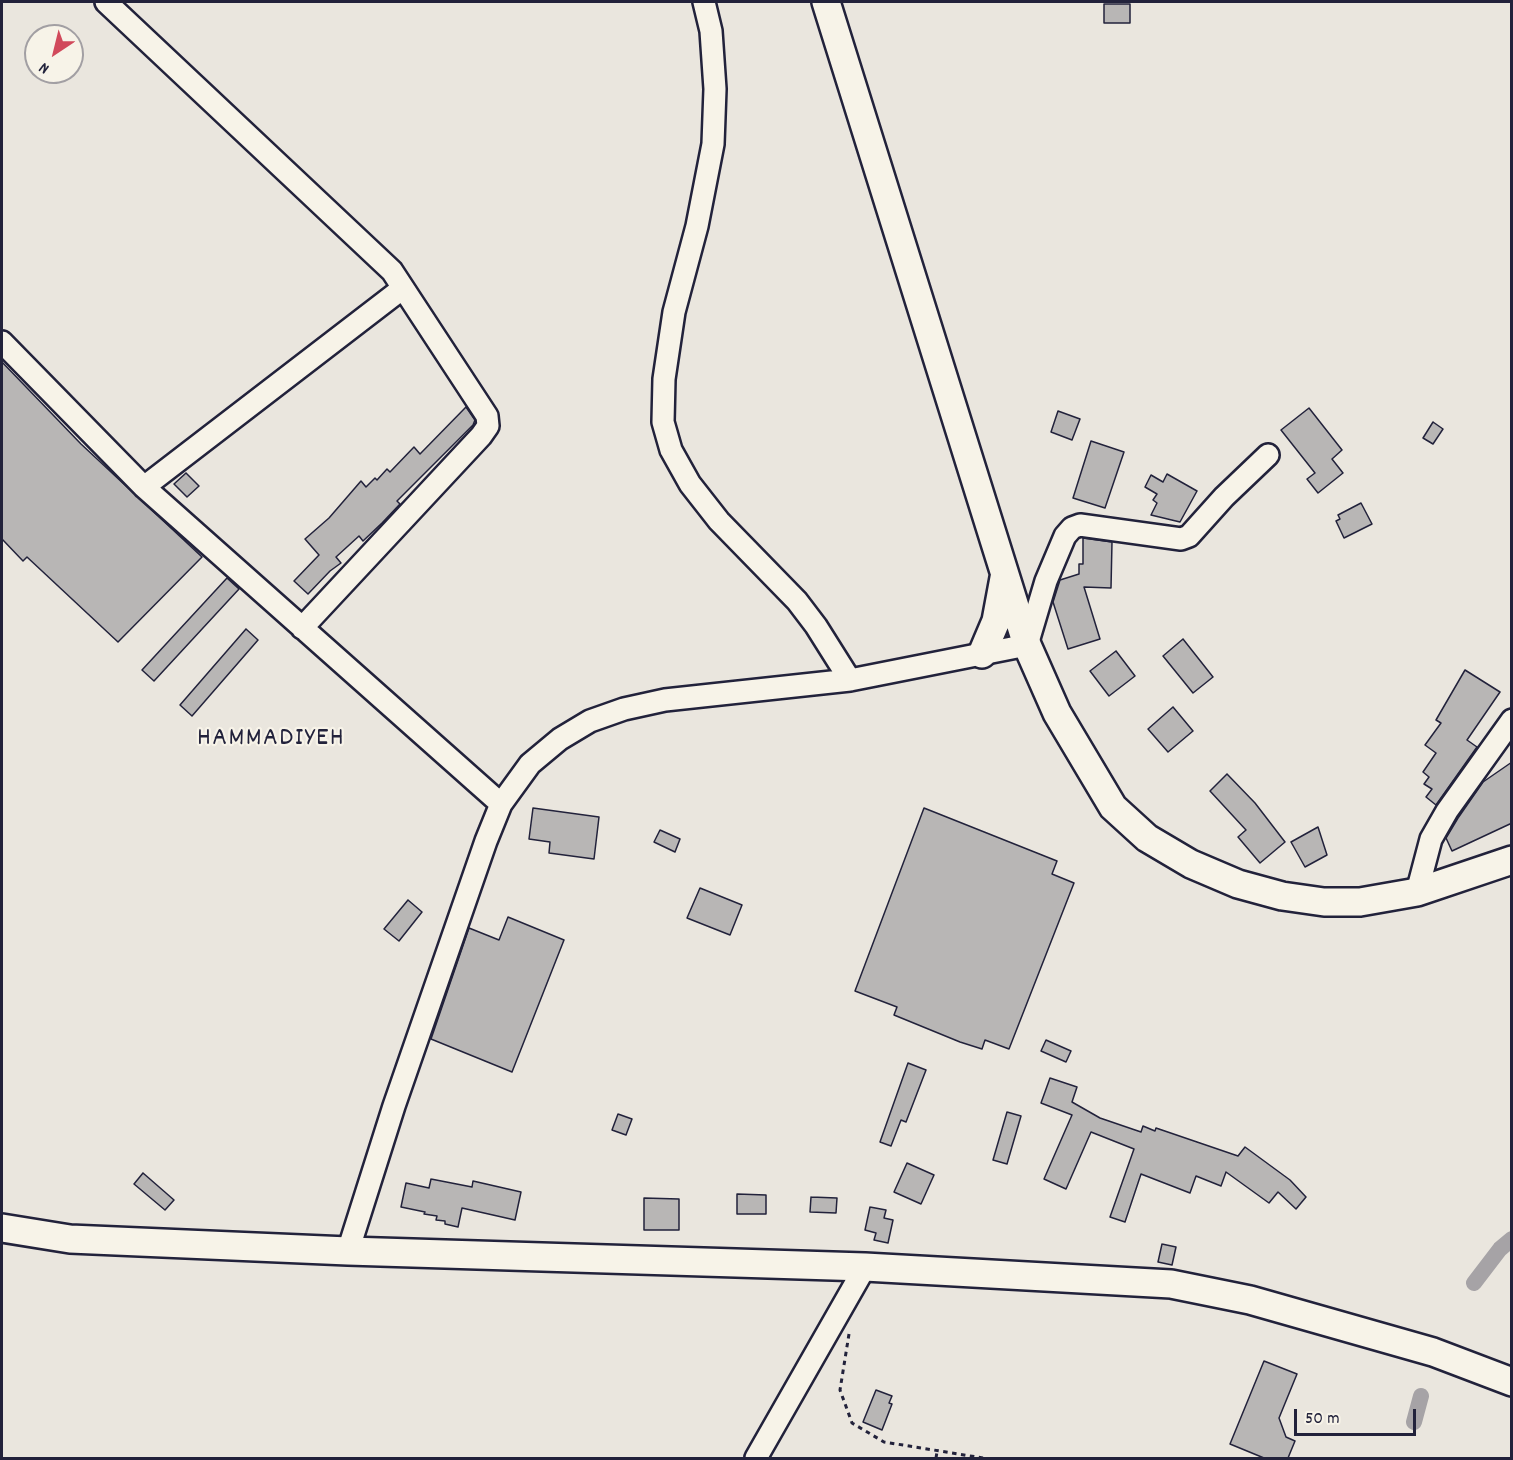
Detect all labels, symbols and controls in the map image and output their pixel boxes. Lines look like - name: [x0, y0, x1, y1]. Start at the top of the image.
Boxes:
- north arrow: [24, 24, 84, 84]
- text: N: [35, 56, 54, 79]
- district label: HAMMADIYEH: [197, 724, 345, 756]
- scale bar: [1297, 1397, 1418, 1435]
- text: 50 m: [1305, 1407, 1340, 1432]

